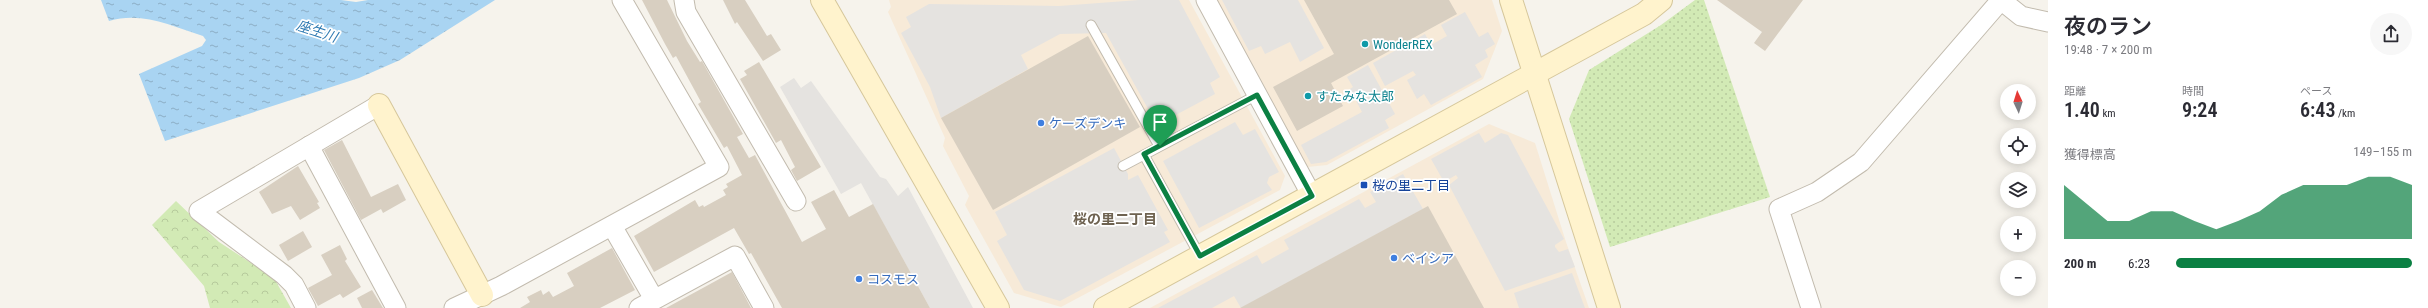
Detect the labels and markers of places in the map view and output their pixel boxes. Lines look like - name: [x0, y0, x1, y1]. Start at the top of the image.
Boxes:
- place label: WonderREX: [1373, 37, 1433, 52]
- marker: WonderREX: [1360, 39, 1370, 49]
- place label: すたみな太郎: [1316, 89, 1394, 104]
- marker: すたみな太郎: [1303, 91, 1313, 101]
- pin: [1143, 105, 1177, 146]
- place label: ケーズデンキ: [1049, 116, 1126, 131]
- marker: ケーズデンキ: [1036, 118, 1046, 128]
- place label: 桜の里二丁目: [1372, 178, 1450, 193]
- marker: 桜の里二丁目: [1359, 180, 1369, 190]
- place label: ベイシア: [1402, 251, 1454, 266]
- marker: ベイシア: [1389, 253, 1399, 263]
- place label: コスモス: [867, 272, 919, 287]
- marker: コスモス: [854, 274, 864, 284]

